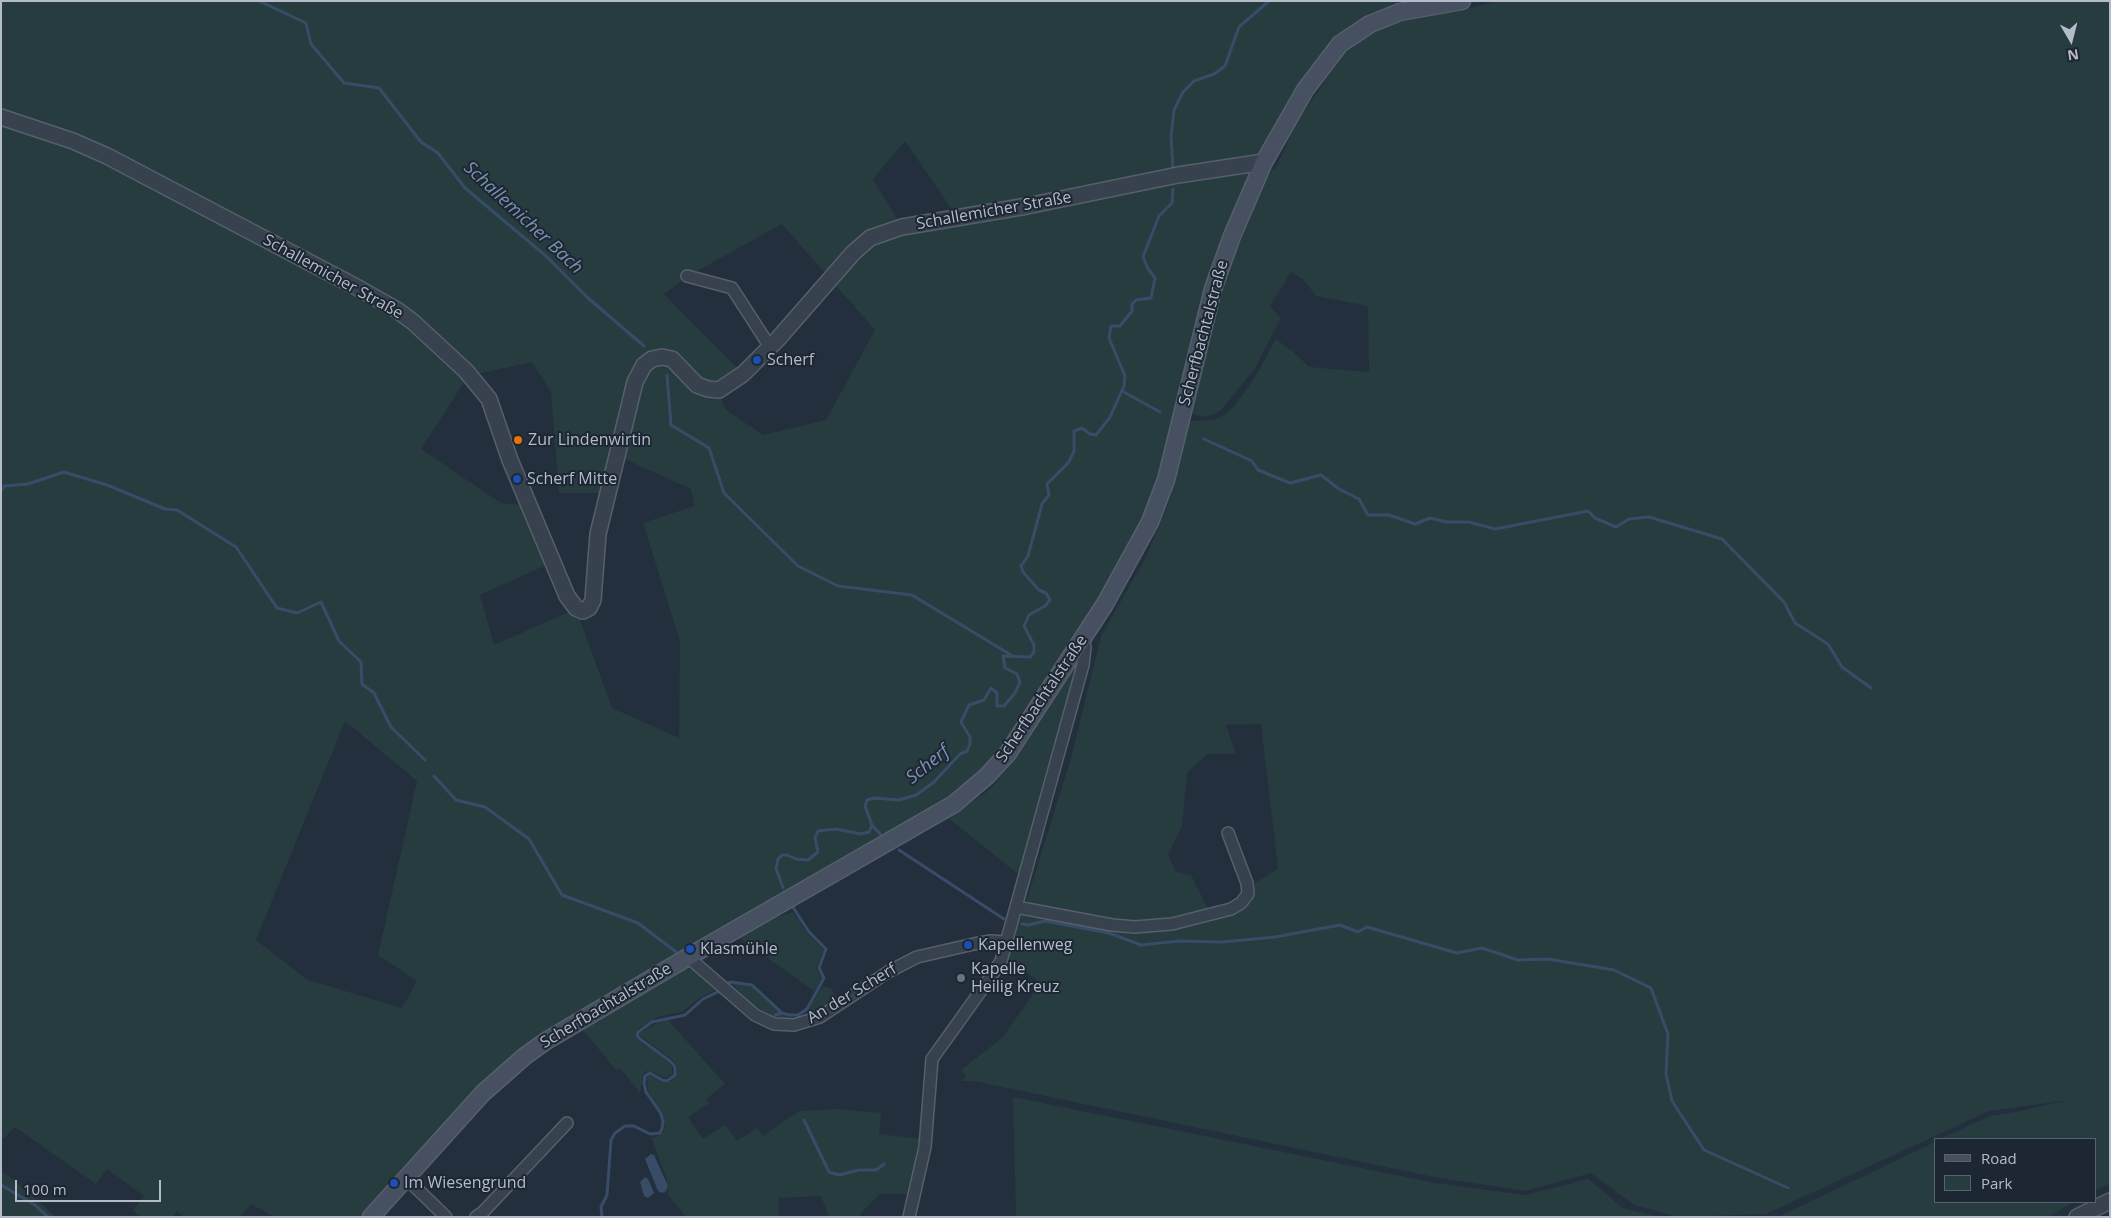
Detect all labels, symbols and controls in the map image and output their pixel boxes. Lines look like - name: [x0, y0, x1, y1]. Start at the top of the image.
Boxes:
- north arrow: [2046, 15, 2096, 65]
- text: N: [2066, 45, 2080, 66]
- water label: Schallemicher Bach: [459, 157, 587, 279]
- street label: Schallemicher Straße: [915, 188, 1073, 234]
- street label: Schallemicher Straße: [260, 231, 406, 323]
- street label: Scherfbachtalstraße: [1175, 258, 1233, 408]
- place label: Scherf: [767, 350, 814, 370]
- marker: Scherf: [751, 354, 763, 366]
- place label: Zur Lindenwirtin: [528, 430, 651, 450]
- marker: Zur Lindenwirtin: [512, 434, 524, 446]
- place label: Scherf Mitte: [527, 469, 617, 489]
- marker: Scherf Mitte: [511, 473, 523, 485]
- street label: Scherfbachtalstraße: [992, 632, 1092, 766]
- water label: Scherf: [902, 741, 954, 789]
- place label: Kapellenweg: [978, 935, 1072, 955]
- place label: Klasmühle: [700, 939, 778, 959]
- marker: Kapellenweg: [962, 939, 974, 951]
- marker: Klasmühle: [684, 943, 696, 955]
- street label: Scherfbachtalstraße: [537, 959, 675, 1053]
- place label: Kapelle Heilig Kreuz: [971, 959, 1059, 997]
- street label: An der Scherf: [804, 960, 900, 1028]
- marker: Kapelle Heilig Kreuz: [955, 972, 967, 984]
- legend: [1934, 1138, 2096, 1203]
- text: Road: [1981, 1148, 2017, 1168]
- scale bar: [18, 1170, 164, 1202]
- place label: Im Wiesengrund: [404, 1173, 526, 1193]
- text: Park: [1981, 1173, 2012, 1193]
- marker: Im Wiesengrund: [388, 1177, 400, 1189]
- text: 100 m: [23, 1179, 67, 1199]

